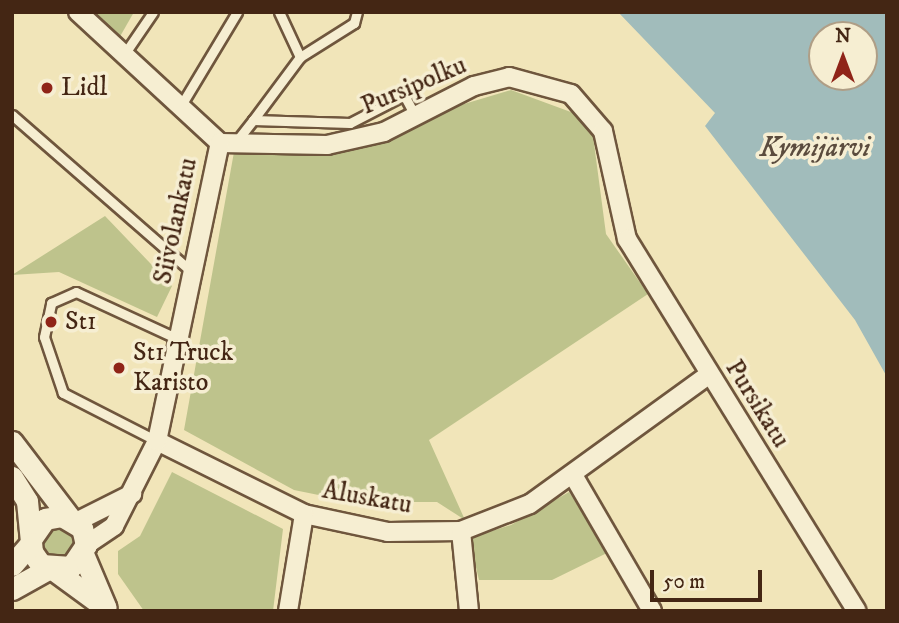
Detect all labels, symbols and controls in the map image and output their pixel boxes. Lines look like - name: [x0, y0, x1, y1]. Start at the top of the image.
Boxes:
- north arrow: [808, 21, 878, 91]
- text: N: [835, 25, 851, 48]
- street label: Pursipolku: [357, 50, 471, 122]
- place label: Lidl: [61, 72, 107, 104]
- marker: Lidl: [39, 80, 55, 96]
- water label: Kymijärvi: [760, 131, 870, 165]
- street label: Siivolankatu: [147, 155, 205, 287]
- place label: St1: [65, 306, 97, 338]
- marker: St1: [43, 314, 59, 330]
- place label: St1 Truck Karisto: [133, 337, 233, 398]
- street label: Pursikatu: [718, 354, 796, 454]
- marker: St1 Truck Karisto: [111, 360, 127, 376]
- street label: Aluskatu: [320, 475, 414, 521]
- scale bar: [654, 556, 766, 600]
- text: 50 m: [663, 569, 705, 595]

